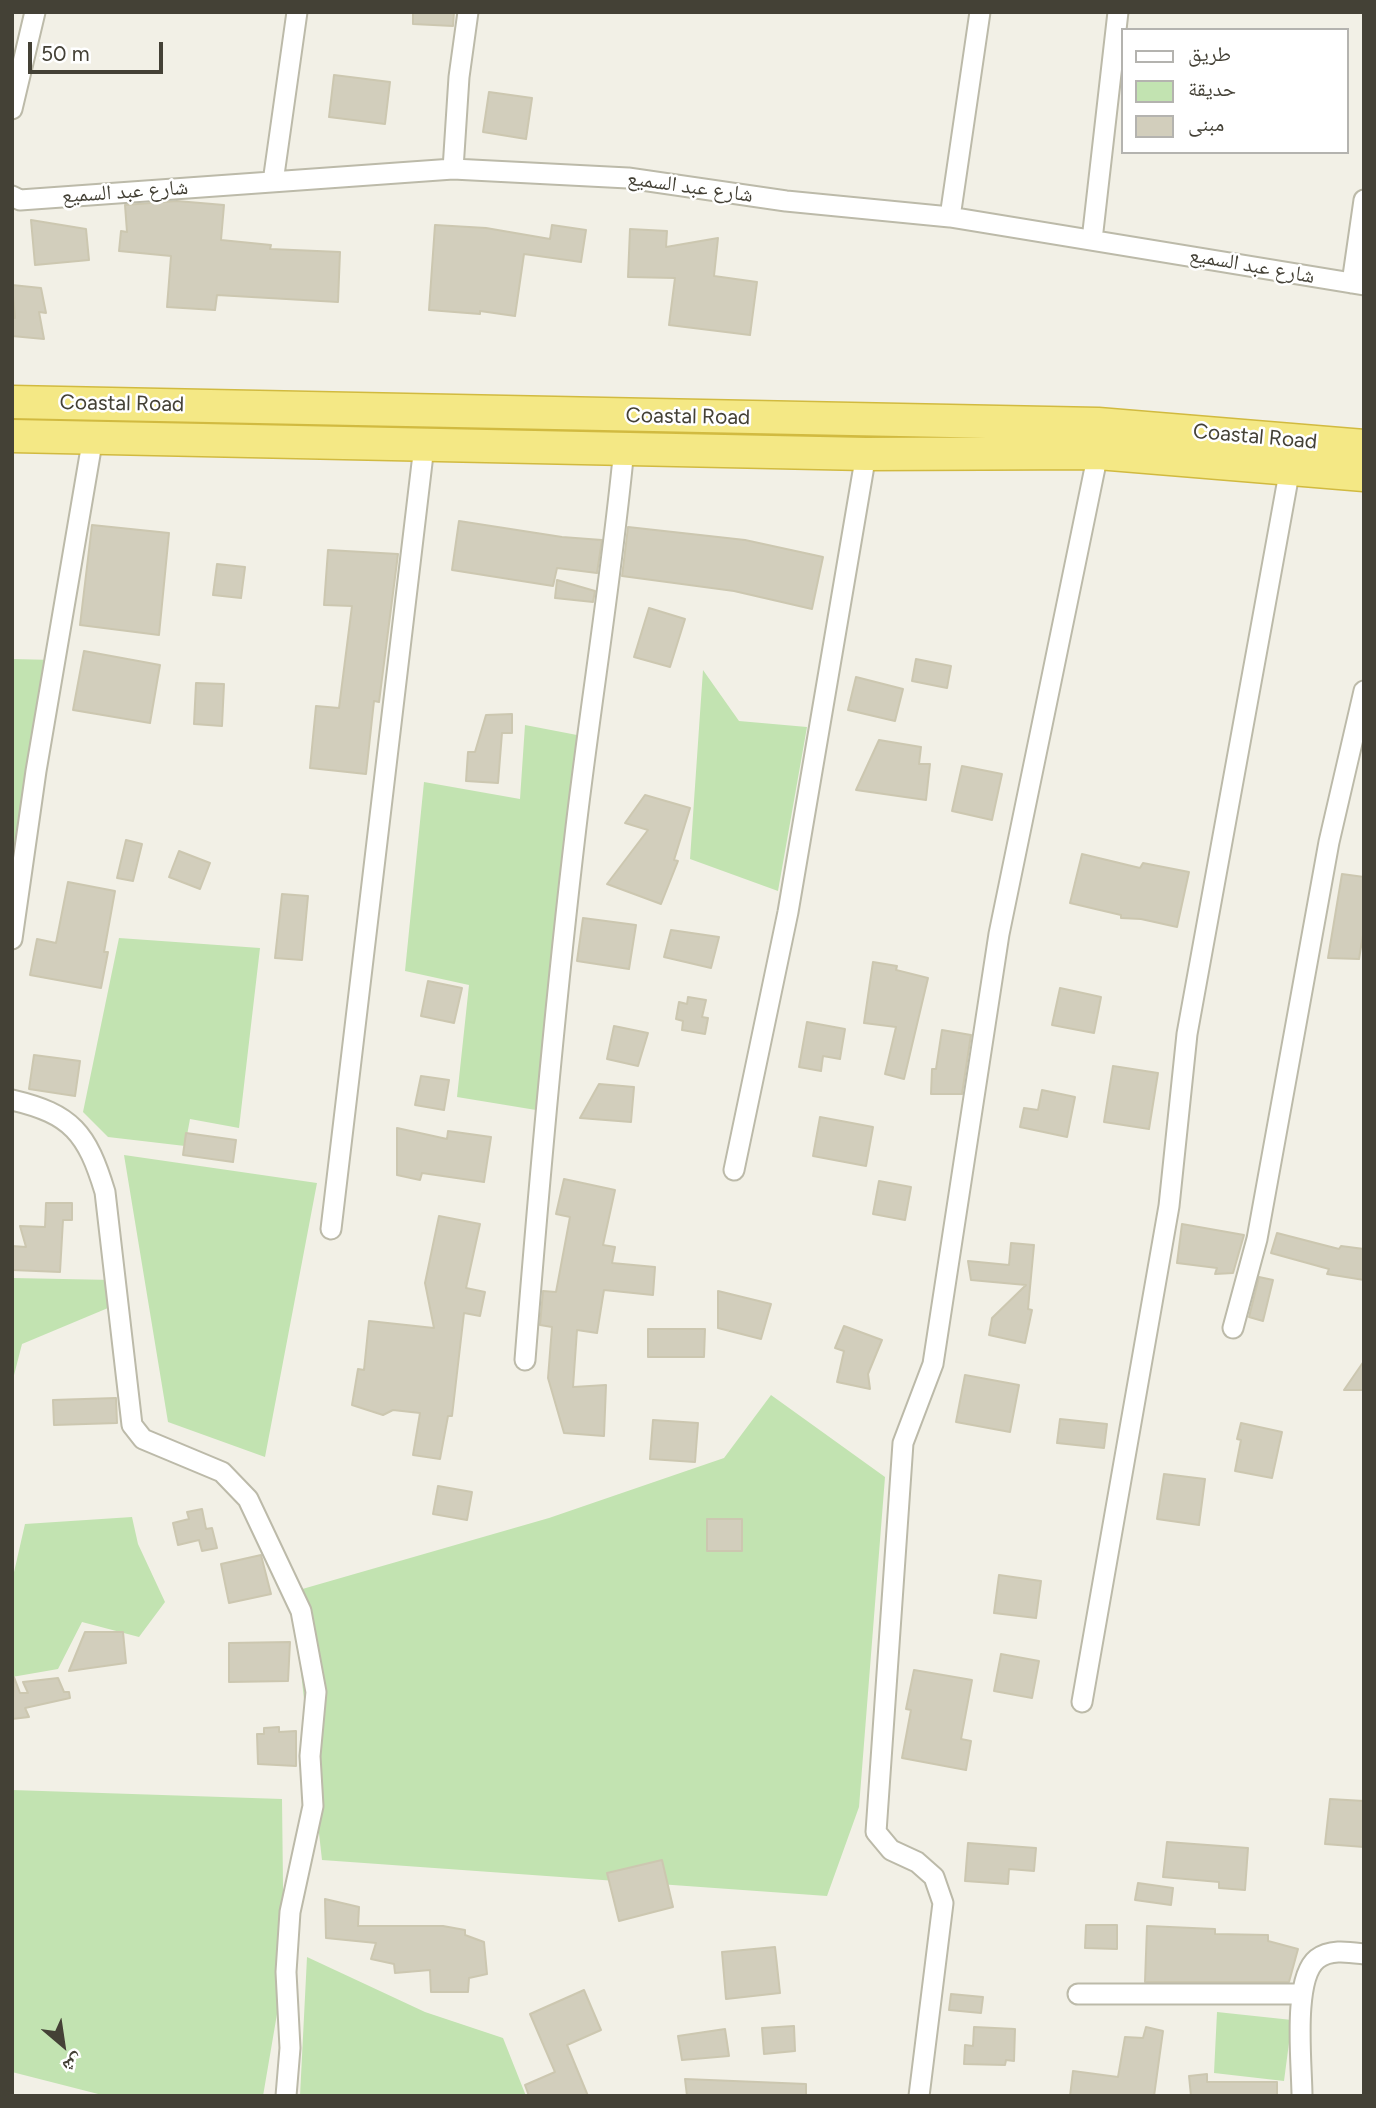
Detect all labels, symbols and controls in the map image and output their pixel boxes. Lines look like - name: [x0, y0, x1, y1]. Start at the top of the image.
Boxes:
- scale bar: [32, 28, 166, 72]
- legend: [1120, 28, 1348, 154]
- text: 50 m: [41, 41, 90, 66]
- text: طريق: [1188, 41, 1231, 66]
- text: حديقة: [1188, 76, 1236, 101]
- text: مبنى: [1188, 111, 1224, 136]
- street label: شارع عبد السميع: [626, 166, 754, 208]
- street label: شارع عبد السميع: [61, 175, 189, 209]
- street label: شارع عبد السميع: [1187, 243, 1317, 289]
- street label: Coastal Road: [60, 390, 184, 418]
- street label: Coastal Road: [626, 403, 750, 431]
- street label: Coastal Road: [1192, 419, 1318, 455]
- north arrow: [28, 2010, 98, 2080]
- text: ش: [59, 2049, 88, 2079]

